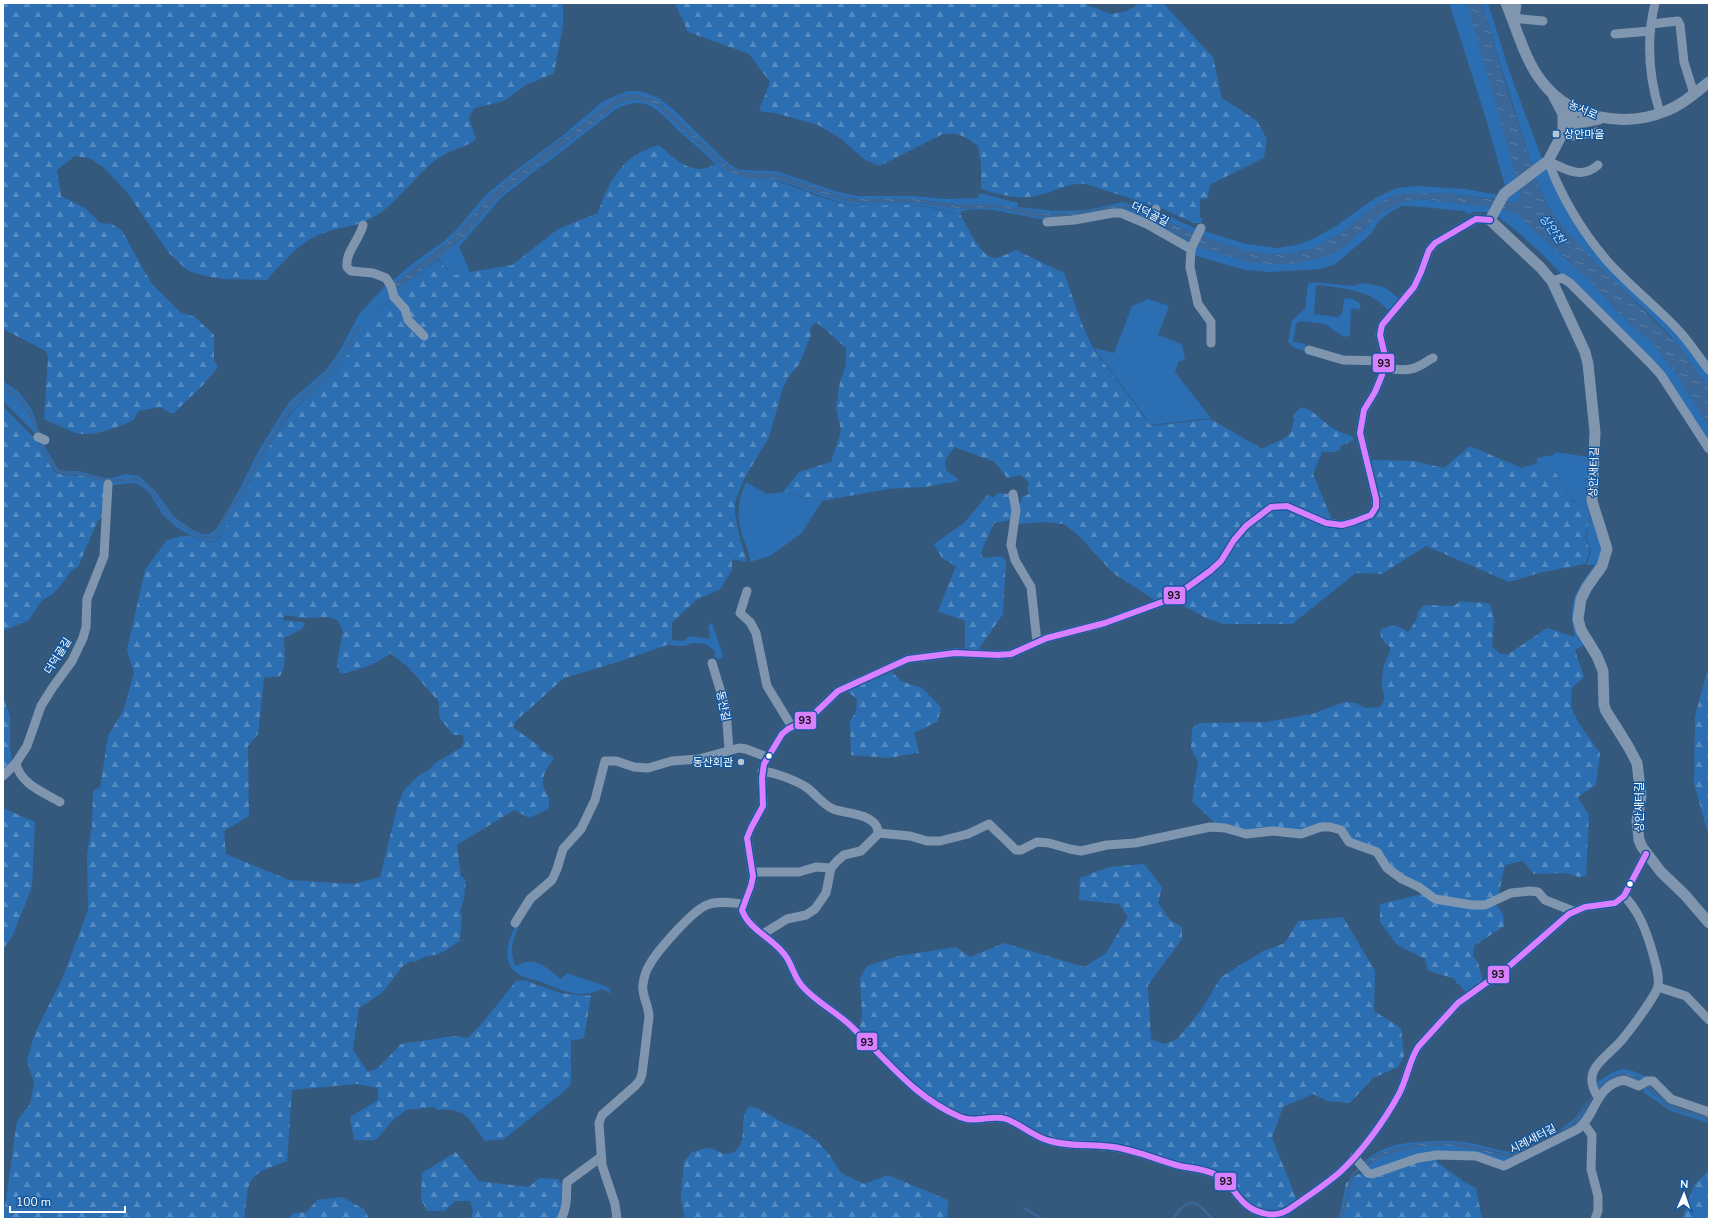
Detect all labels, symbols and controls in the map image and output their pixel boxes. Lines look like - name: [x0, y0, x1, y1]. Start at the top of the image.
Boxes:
- street label: 농서로: [1566, 97, 1600, 123]
- place label: 상안마을: [1564, 127, 1604, 142]
- marker: 상안마을: [1551, 129, 1561, 139]
- street label: 더덕골길: [1129, 198, 1171, 230]
- water label: 상안천: [1536, 211, 1569, 249]
- line badge: 93: [1372, 353, 1395, 373]
- text: 93: [1377, 356, 1391, 371]
- street label: 상안새터길: [1586, 446, 1602, 498]
- line badge: 93: [1163, 586, 1186, 605]
- text: 93: [1167, 588, 1181, 603]
- street label: 더덕골길: [41, 635, 75, 677]
- street label: 동산길: [713, 690, 733, 722]
- line badge: 93: [794, 711, 817, 730]
- text: 93: [798, 713, 812, 728]
- unlabelled marker: [764, 751, 774, 761]
- place label: 동산회관: [693, 755, 733, 770]
- marker: 동산회관: [736, 757, 746, 767]
- street label: 상안새터길: [1632, 782, 1647, 832]
- unlabelled marker: [1625, 879, 1635, 889]
- line badge: 93: [1487, 965, 1510, 984]
- text: 93: [1491, 967, 1505, 982]
- line badge: 93: [856, 1032, 878, 1051]
- text: 93: [860, 1035, 874, 1050]
- street label: 시례새터길: [1507, 1121, 1559, 1157]
- line badge: 93: [1214, 1172, 1237, 1191]
- text: 93: [1219, 1174, 1233, 1189]
- north arrow: [1664, 1174, 1704, 1214]
- text: N: [1680, 1177, 1689, 1192]
- scale bar: [10, 1188, 125, 1214]
- text: 100 m: [16, 1194, 51, 1210]

